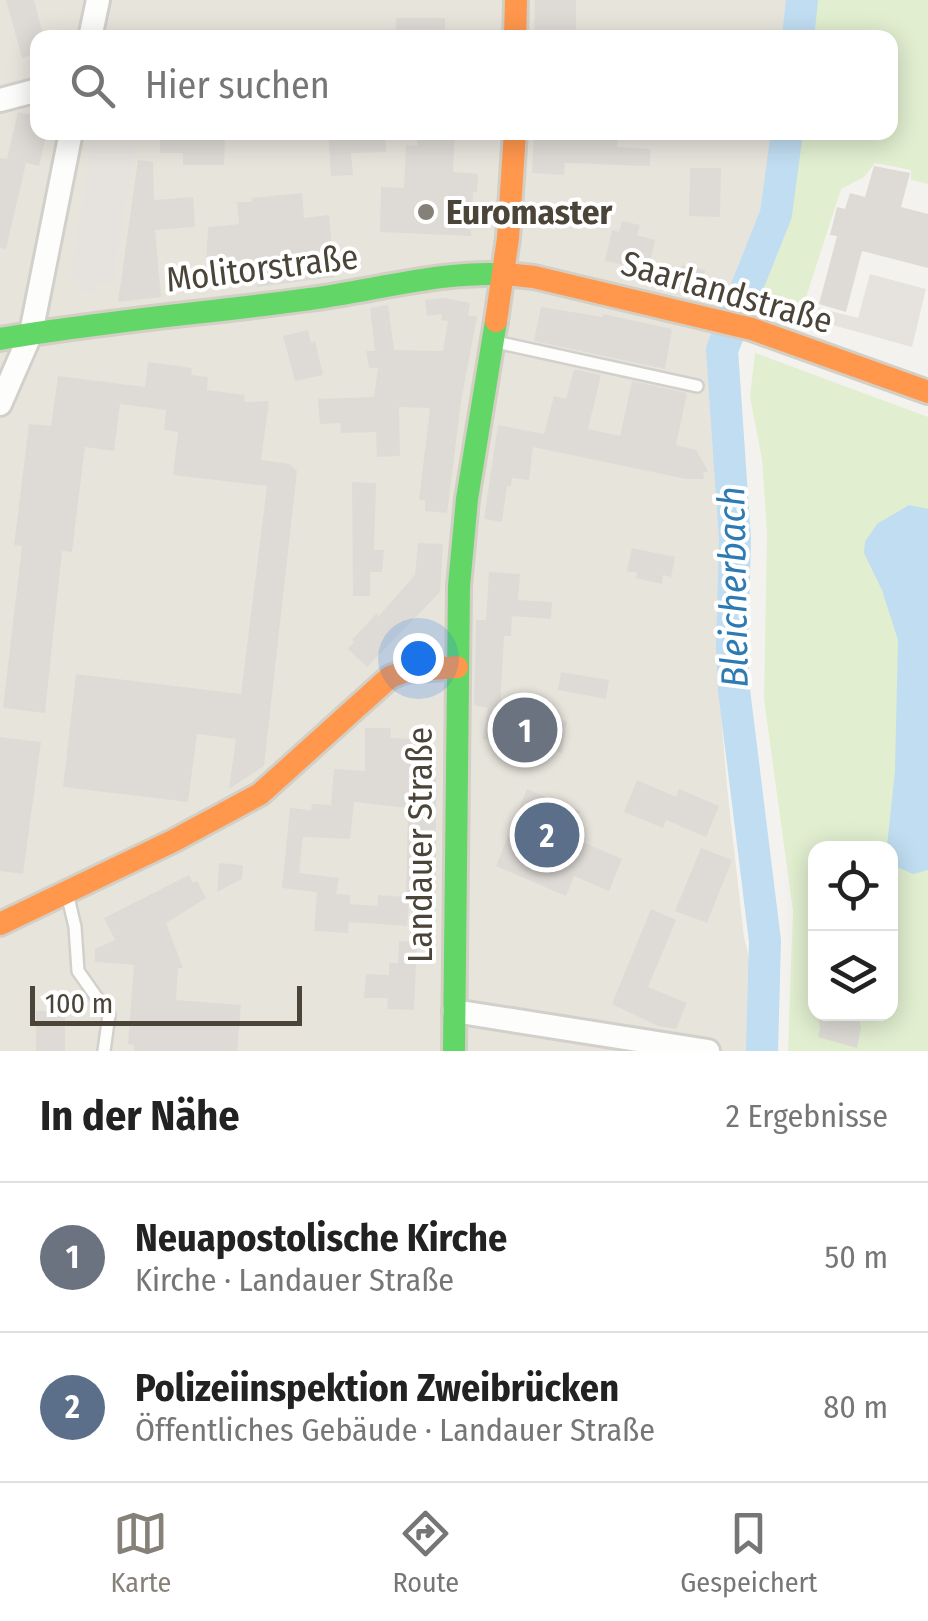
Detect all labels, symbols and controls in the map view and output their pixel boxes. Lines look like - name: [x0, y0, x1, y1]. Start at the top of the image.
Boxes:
- search box: [30, 30, 898, 140]
- icon: search: [65, 58, 120, 113]
- text: Hier suchen: [145, 62, 330, 108]
- place label: Euromaster: [446, 191, 612, 233]
- marker: Euromaster: [415, 201, 437, 223]
- street label: Molitorstraße: [164, 235, 360, 301]
- street label: Saarlandstraße: [617, 242, 837, 342]
- water label: Bleicherbach: [708, 486, 758, 688]
- your location: [393, 633, 444, 684]
- pin: 1: [492, 692, 558, 768]
- street label: Landauer Straße: [399, 727, 441, 963]
- pin: 2: [514, 798, 580, 872]
- map controls: [808, 841, 898, 1021]
- button: locate: [808, 841, 898, 931]
- button: layers: [808, 931, 898, 1021]
- scale bar: [30, 981, 302, 1026]
- text: 100 m: [45, 987, 113, 1020]
- text: In der Nähe: [40, 1091, 240, 1141]
- text: 2 Ergebnisse: [726, 1097, 888, 1135]
- text: Neuapostolische Kirche: [135, 1215, 507, 1261]
- text: 1: [66, 1238, 79, 1276]
- text: 50 m: [825, 1238, 888, 1276]
- text: Kirche · Landauer Straße: [135, 1261, 454, 1299]
- text: Polizeiinspektion Zweibrücken: [135, 1365, 619, 1411]
- text: 2: [65, 1388, 80, 1426]
- text: 80 m: [823, 1388, 888, 1426]
- text: Öffentliches Gebäude · Landauer Straße: [135, 1411, 655, 1449]
- tab: Karte: [111, 1506, 171, 1599]
- tab: Route: [392, 1506, 459, 1599]
- tab: Gespeichert: [680, 1506, 817, 1599]

